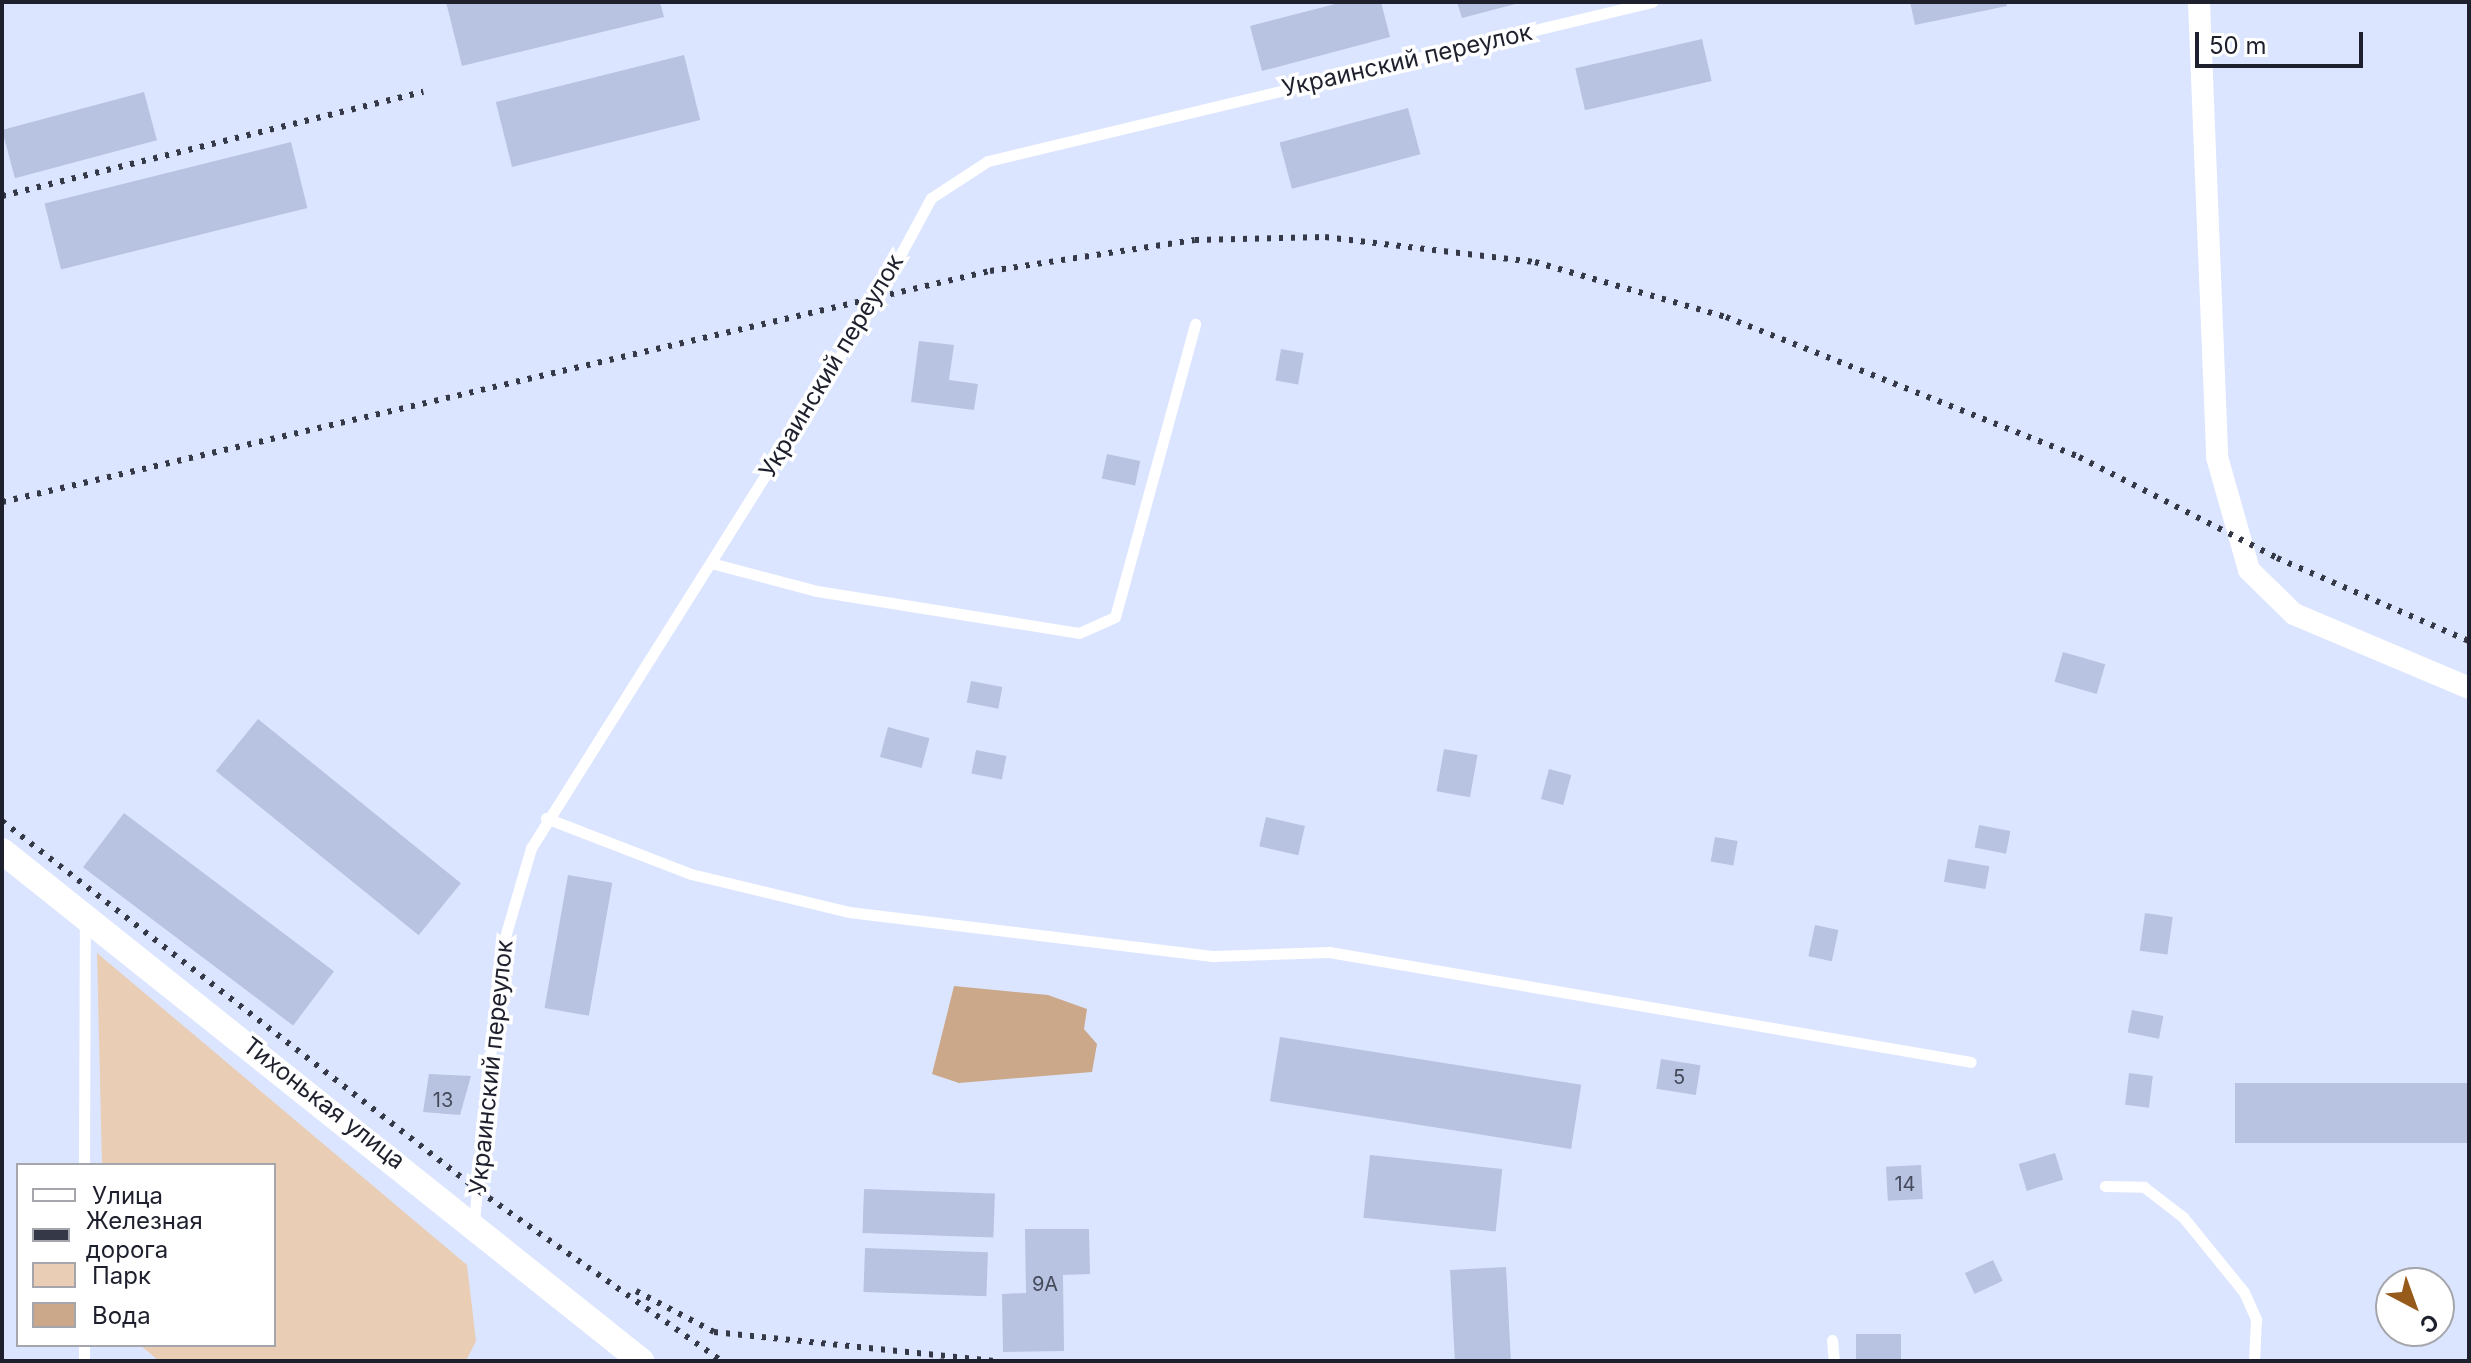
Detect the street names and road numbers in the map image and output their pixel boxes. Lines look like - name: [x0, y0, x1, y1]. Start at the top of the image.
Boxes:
- street label: Украинский переулок: [1279, 17, 1535, 103]
- street label: Украинский переулок: [753, 249, 909, 483]
- street label: Украинский переулок: [463, 938, 519, 1196]
- street label: Тихонькая улица: [237, 1031, 411, 1175]

